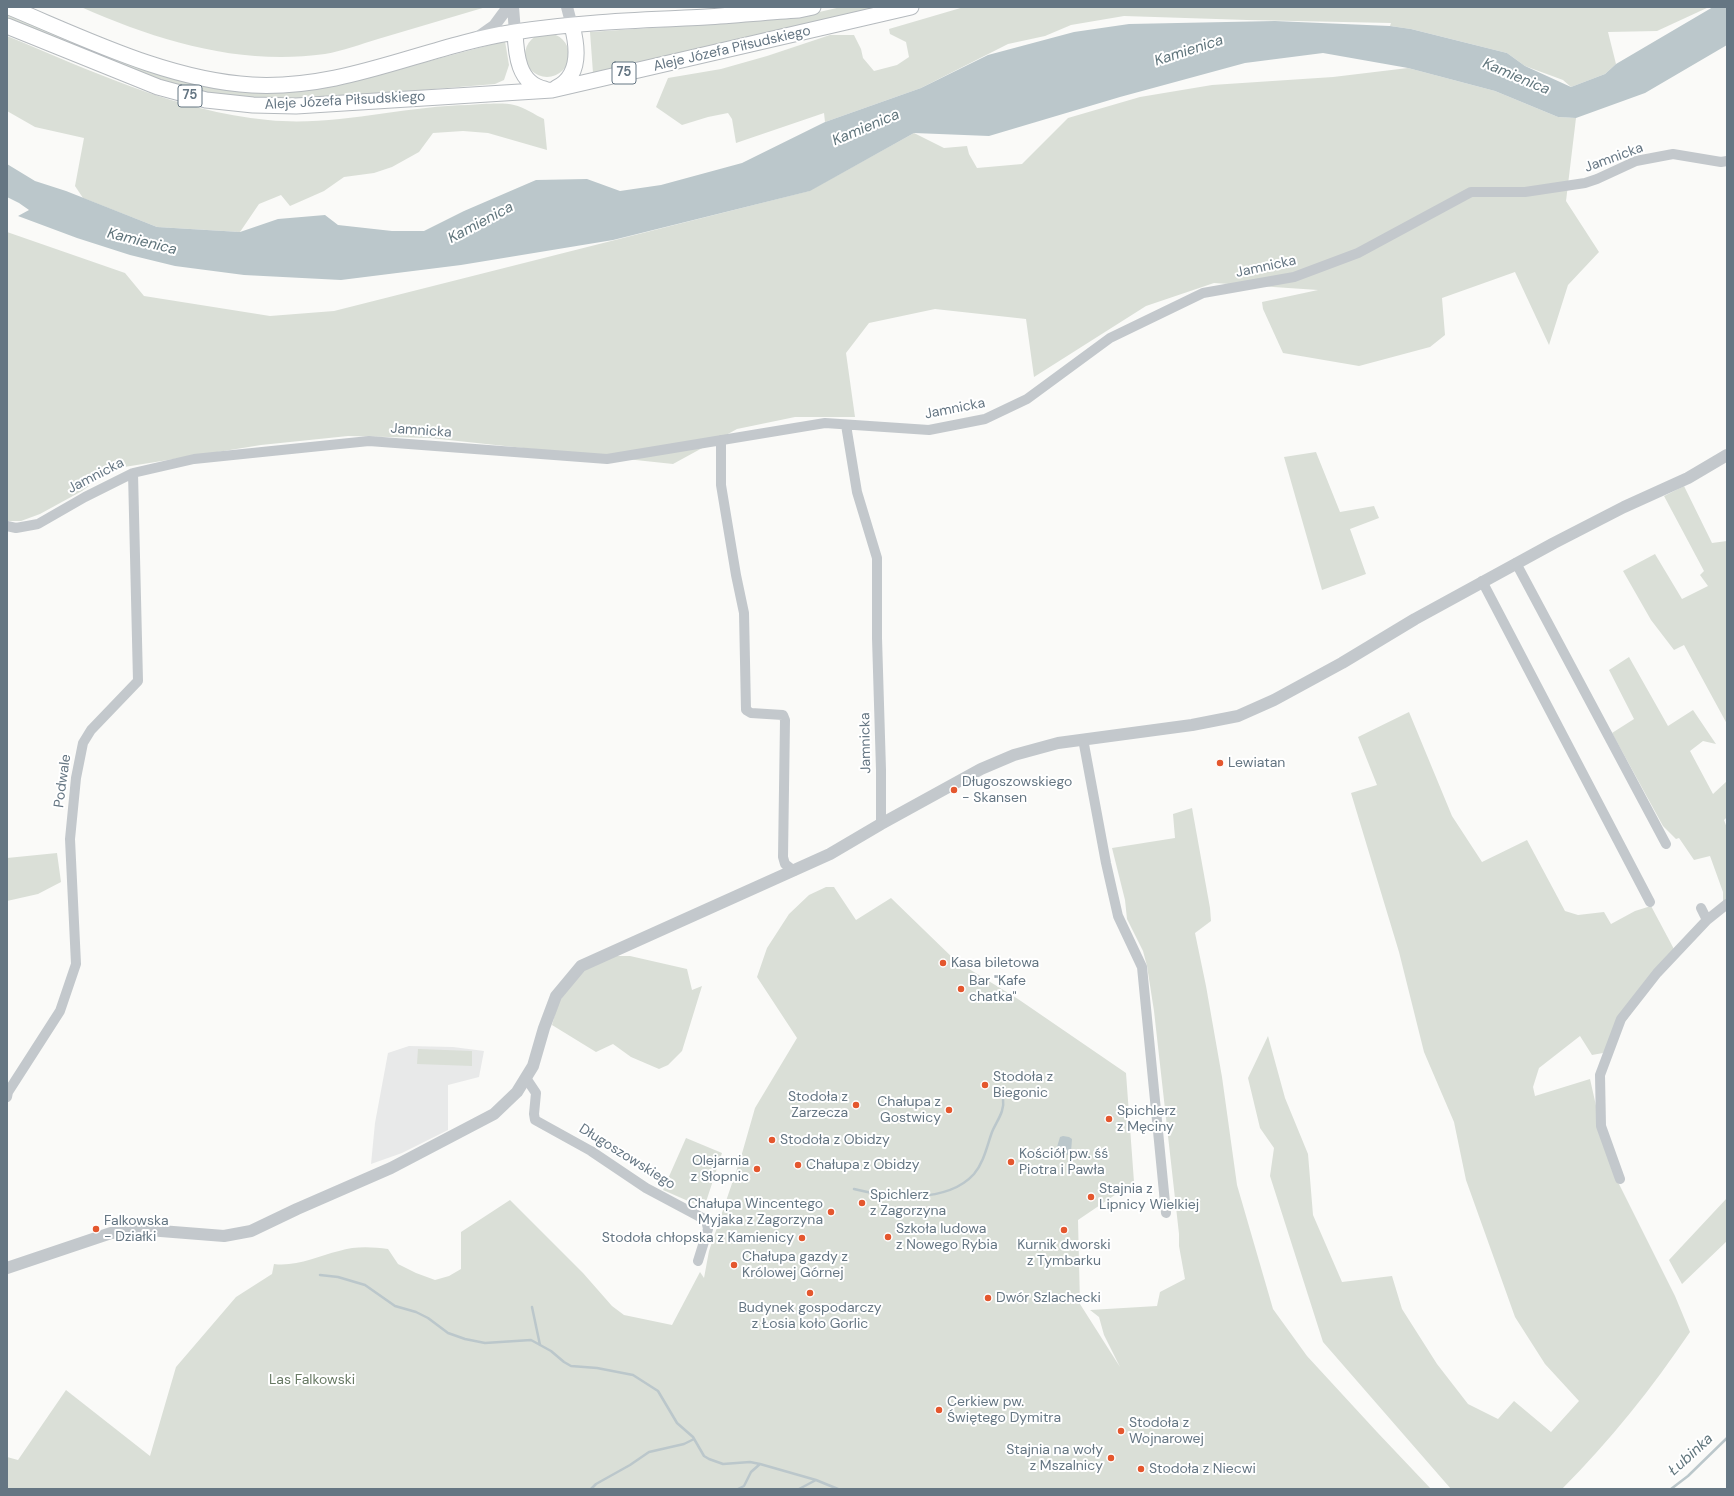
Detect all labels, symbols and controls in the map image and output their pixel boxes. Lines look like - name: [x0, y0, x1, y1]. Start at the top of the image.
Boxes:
- street label: Aleje Józefa Piłsudskiego: [652, 23, 812, 75]
- water label: Kamienica: [1152, 31, 1226, 71]
- water label: Kamienica: [1480, 55, 1552, 99]
- road number: 75: [612, 62, 636, 84]
- road number: 75: [178, 85, 202, 107]
- street label: Aleje Józefa Piłsudskiego: [264, 88, 426, 114]
- water label: Kamienica: [830, 106, 902, 150]
- street label: Jamnicka: [1582, 140, 1646, 176]
- water label: Kamienica: [445, 198, 517, 248]
- water label: Kamienica: [105, 225, 179, 259]
- street label: Jamnicka: [1234, 252, 1298, 282]
- street label: Jamnicka: [923, 395, 987, 423]
- street label: Jamnicka: [390, 420, 452, 442]
- street label: Jamnicka: [65, 455, 127, 497]
- street label: Jamnicka: [857, 712, 875, 774]
- street label: Podwale: [51, 753, 75, 809]
- place label: Lewiatan: [1228, 755, 1285, 771]
- marker: Lewiatan: [1215, 758, 1225, 768]
- place label: Długoszowskiego - Skansen: [962, 774, 1072, 806]
- marker: Długoszowskiego - Skansen: [949, 785, 959, 795]
- place label: Kasa biletowa: [951, 955, 1039, 971]
- marker: Kasa biletowa: [938, 958, 948, 968]
- place label: Bar "Kafe chatka": [969, 973, 1026, 1006]
- marker: Bar "Kafe chatka": [956, 984, 966, 994]
- place label: Stodoła z Biegonic: [993, 1069, 1053, 1102]
- marker: Stodoła z Biegonic: [980, 1080, 990, 1090]
- place label: Stodoła z Zarzecza: [788, 1089, 848, 1122]
- place label: Chałupa z Gostwicy: [877, 1094, 941, 1126]
- marker: Stodoła z Zarzecza: [851, 1100, 861, 1110]
- place label: Spichlerz z Męciny: [1117, 1103, 1176, 1136]
- marker: Chałupa z Gostwicy: [944, 1105, 954, 1115]
- marker: Spichlerz z Męciny: [1104, 1114, 1114, 1124]
- street label: Długoszowskiego: [576, 1121, 678, 1193]
- place label: Stodoła z Obidzy: [780, 1132, 890, 1148]
- marker: Stodoła z Obidzy: [767, 1135, 777, 1145]
- place label: Kościół pw. śś Piotra i Pawła: [1019, 1146, 1108, 1178]
- place label: Olejarnia z Słopnic: [691, 1153, 749, 1186]
- place label: Chałupa z Obidzy: [806, 1157, 919, 1173]
- marker: Kościół pw. śś Piotra i Pawła: [1006, 1157, 1016, 1167]
- marker: Chałupa z Obidzy: [793, 1160, 803, 1170]
- marker: Olejarnia z Słopnic: [752, 1164, 762, 1174]
- place label: Stajnia z Lipnicy Wielkiej: [1099, 1181, 1199, 1214]
- place label: Spichlerz z Zagorzyna: [870, 1187, 946, 1220]
- marker: Stajnia z Lipnicy Wielkiej: [1086, 1192, 1096, 1202]
- place label: Chałupa Wincentego Myjaka z Zagorzyna: [688, 1196, 823, 1228]
- marker: Spichlerz z Zagorzyna: [857, 1198, 867, 1208]
- marker: Chałupa Wincentego Myjaka z Zagorzyna: [826, 1207, 836, 1217]
- place label: Falkowska - Działki: [104, 1213, 169, 1246]
- place label: Szkoła ludowa z Nowego Rybia: [896, 1221, 998, 1254]
- marker: Falkowska - Działki: [91, 1224, 101, 1234]
- marker: Kurnik dworski z Tymbarku: [1059, 1225, 1069, 1235]
- place label: Stodoła chłopska z Kamienicy: [602, 1230, 794, 1246]
- marker: Szkoła ludowa z Nowego Rybia: [883, 1232, 893, 1242]
- marker: Stodoła chłopska z Kamienicy: [797, 1233, 807, 1243]
- place label: Kurnik dworski z Tymbarku: [1017, 1237, 1111, 1270]
- place label: Chałupa gazdy z Królowej Górnej: [742, 1249, 848, 1282]
- marker: Chałupa gazdy z Królowej Górnej: [729, 1260, 739, 1270]
- marker: Budynek gospodarczy z Łosia koło Gorlic: [805, 1288, 815, 1298]
- place label: Dwór Szlachecki: [996, 1290, 1101, 1306]
- marker: Dwór Szlachecki: [983, 1293, 993, 1303]
- place label: Budynek gospodarczy z Łosia koło Gorlic: [738, 1300, 882, 1332]
- park label: Las Falkowski: [269, 1372, 355, 1388]
- place label: Cerkiew pw. Świętego Dymitra: [947, 1394, 1061, 1426]
- marker: Cerkiew pw. Świętego Dymitra: [934, 1405, 944, 1415]
- place label: Stodoła z Wojnarowej: [1129, 1415, 1204, 1448]
- marker: Stodoła z Wojnarowej: [1116, 1426, 1126, 1436]
- water label: Łubinka: [1665, 1430, 1717, 1480]
- place label: Stajnia na woły z Mszalnicy: [1006, 1442, 1103, 1474]
- marker: Stajnia na woły z Mszalnicy: [1106, 1453, 1116, 1463]
- place label: Stodoła z Niecwi: [1149, 1461, 1256, 1477]
- marker: Stodoła z Niecwi: [1136, 1464, 1146, 1474]

